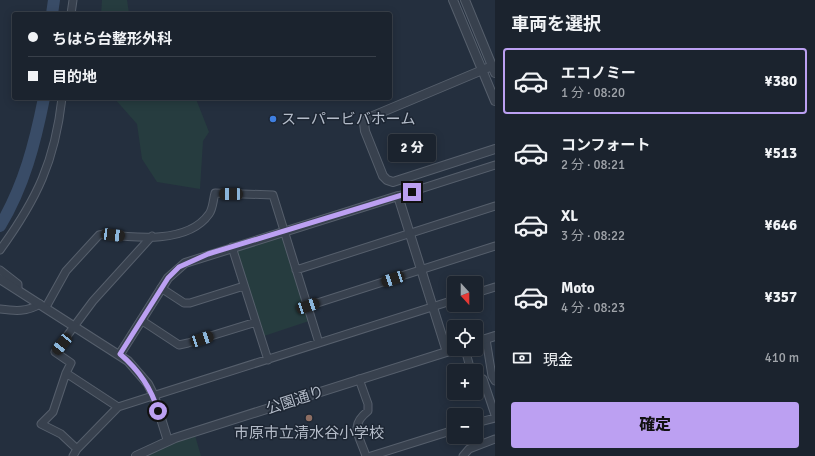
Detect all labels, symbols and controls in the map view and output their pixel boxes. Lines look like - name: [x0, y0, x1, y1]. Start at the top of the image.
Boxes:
- text: 車両を選択: [511, 13, 601, 35]
- text: ちはら台整形外科: [52, 30, 172, 48]
- icon: car: [513, 63, 549, 99]
- text: エコノミー: [561, 64, 636, 82]
- text: 目的地: [52, 68, 97, 86]
- text: ¥380: [765, 72, 797, 90]
- text: 1 分 · 08:20: [561, 85, 625, 101]
- place label: スーパービバホーム: [281, 110, 415, 128]
- marker: スーパービバホーム: [268, 114, 278, 124]
- callout: 2 分: [388, 134, 436, 162]
- icon: car: [513, 135, 549, 171]
- text: コンフォート: [561, 136, 651, 154]
- text: 2 分: [401, 140, 423, 156]
- text: ¥513: [765, 144, 797, 162]
- text: 2 分 · 08:21: [561, 157, 625, 173]
- route end: [403, 183, 421, 201]
- car: [219, 188, 243, 200]
- icon: car: [513, 207, 549, 243]
- text: XL: [561, 207, 578, 225]
- text: ¥646: [765, 216, 797, 234]
- car: [100, 228, 126, 242]
- text: 3 分 · 08:22: [561, 228, 625, 244]
- car: [380, 270, 406, 288]
- north arrow: [447, 276, 483, 312]
- map controls: [447, 276, 483, 444]
- icon: car: [513, 279, 549, 315]
- text: Moto: [561, 279, 595, 297]
- text: ¥357: [765, 288, 797, 306]
- car: [295, 297, 321, 315]
- text: 4 分 · 08:23: [561, 300, 625, 316]
- button: locate: [447, 320, 483, 356]
- car: [189, 330, 215, 348]
- car: [50, 331, 74, 357]
- icon: cash: [511, 347, 533, 369]
- text: 410 m: [765, 350, 799, 366]
- text: 現金: [543, 351, 573, 369]
- button: +: [447, 364, 483, 400]
- street label: 公園通り: [264, 382, 326, 418]
- route start: [149, 402, 167, 420]
- button: 確定: [511, 402, 799, 448]
- button: −: [447, 408, 483, 444]
- marker: 市原市立清水谷小学校: [304, 413, 314, 423]
- place label: 市原市立清水谷小学校: [234, 424, 384, 442]

